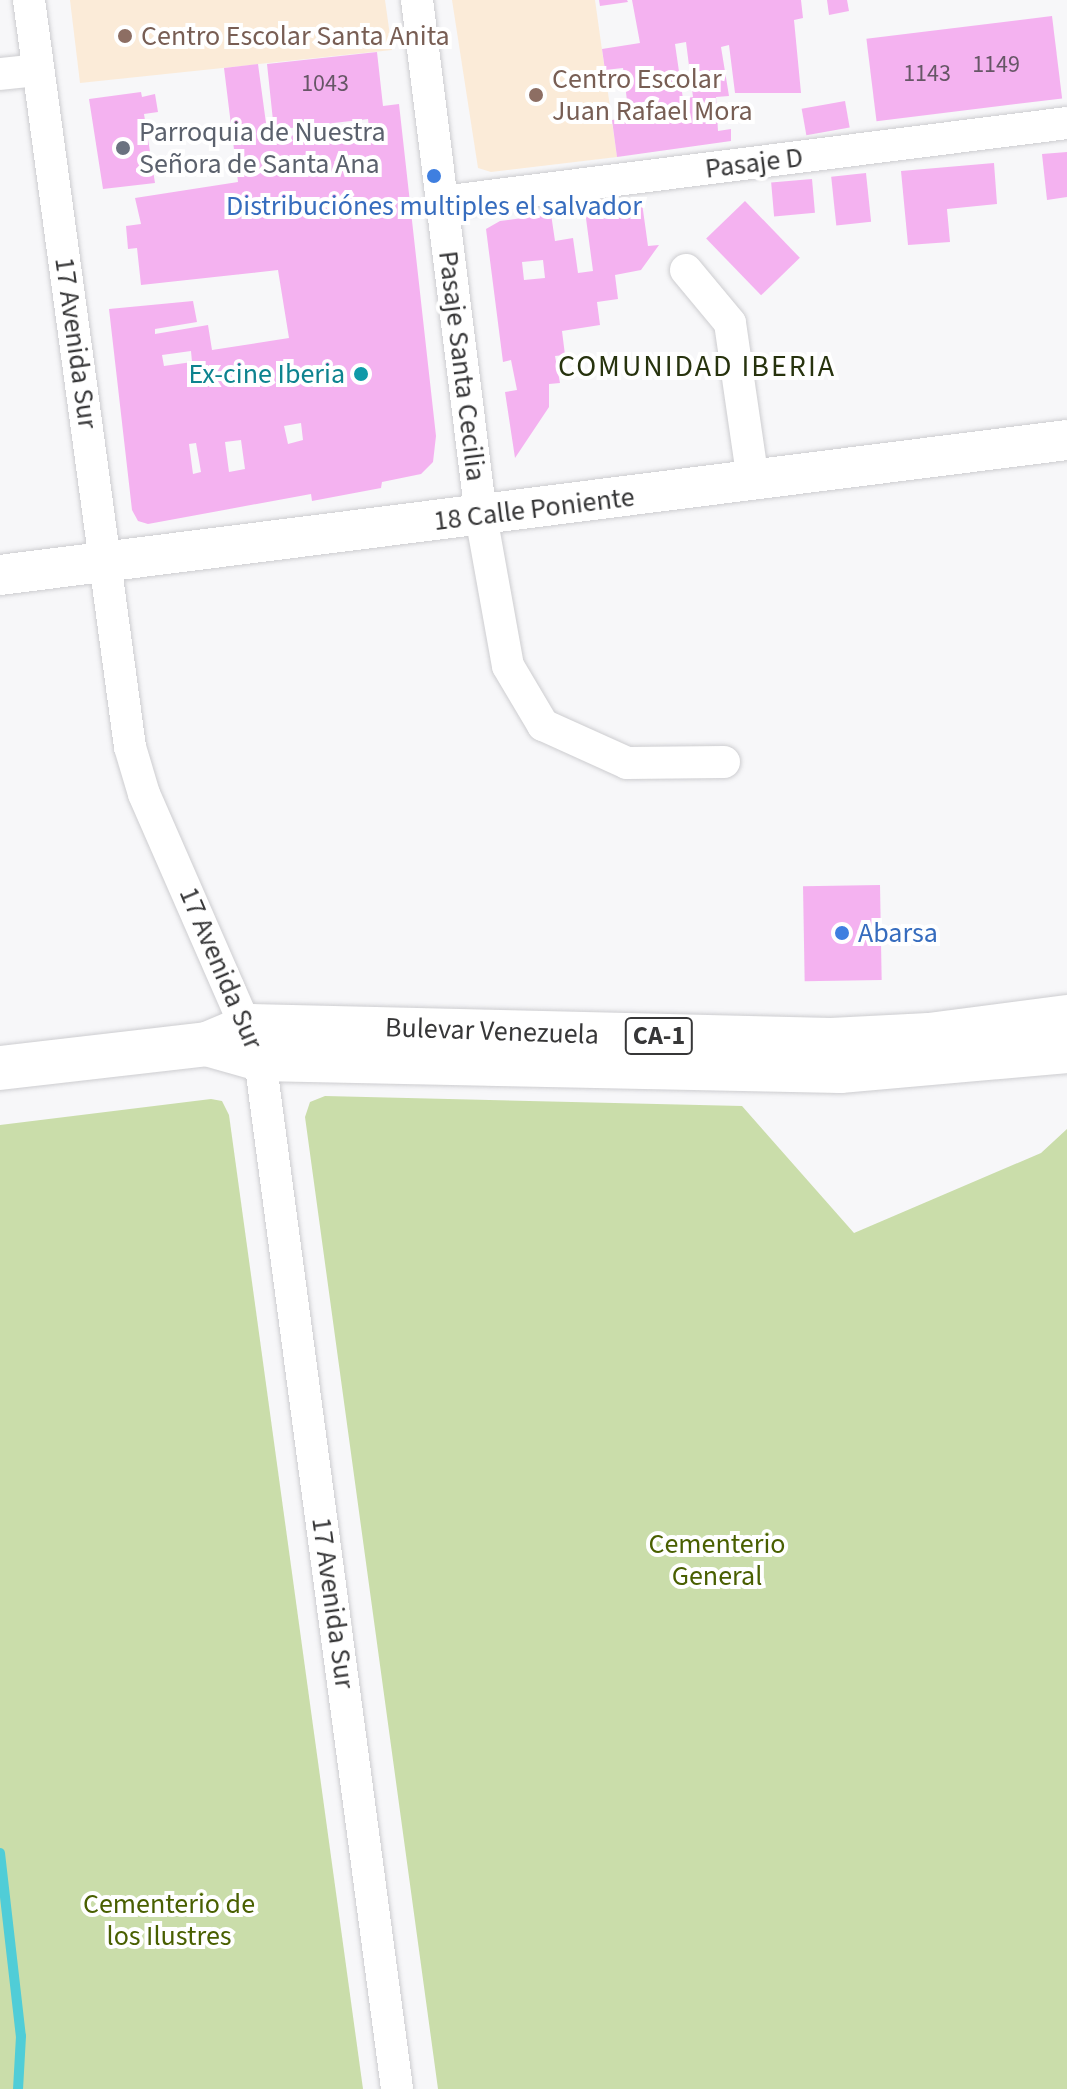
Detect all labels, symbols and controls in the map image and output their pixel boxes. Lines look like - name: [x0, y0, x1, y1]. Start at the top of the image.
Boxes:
- place label: Centro Escolar Santa Anita: [141, 19, 450, 53]
- marker: Centro Escolar Santa Anita: [116, 27, 134, 45]
- house number: 1149: [972, 51, 1020, 79]
- house number: 1143: [903, 60, 951, 88]
- place label: Centro Escolar Juan Rafael Mora: [552, 62, 753, 128]
- house number: 1043: [301, 70, 349, 98]
- marker: Centro Escolar Juan Rafael Mora: [527, 86, 545, 104]
- place label: Parroquia de Nuestra Señora de Santa Ana: [139, 115, 386, 181]
- marker: Parroquia de Nuestra Señora de Santa Ana: [114, 139, 132, 157]
- street label: Pasaje D: [703, 140, 805, 186]
- marker: Distribuciónes multiples el salvador: [425, 167, 443, 185]
- place label: Distribuciónes multiples el salvador: [226, 189, 642, 223]
- street label: Pasaje Santa Cecilia: [431, 249, 493, 483]
- street label: 17 Avenida Sur: [47, 255, 105, 431]
- district label: COMUNIDAD IBERIA: [558, 349, 836, 385]
- place label: Ex-cine Iberia: [188, 357, 345, 391]
- marker: Ex-cine Iberia: [352, 365, 370, 383]
- street label: 18 Calle Poniente: [432, 480, 636, 538]
- street label: 17 Avenida Sur: [172, 882, 270, 1054]
- place label: Abarsa: [858, 916, 938, 950]
- marker: Abarsa: [833, 924, 851, 942]
- street label: Bulevar Venezuela: [385, 1010, 599, 1052]
- road number: CA-1: [623, 1014, 695, 1058]
- street label: 17 Avenida Sur: [304, 1515, 362, 1691]
- park label: Cementerio General: [648, 1527, 786, 1593]
- park label: Cementerio de los Ilustres: [83, 1887, 255, 1953]

